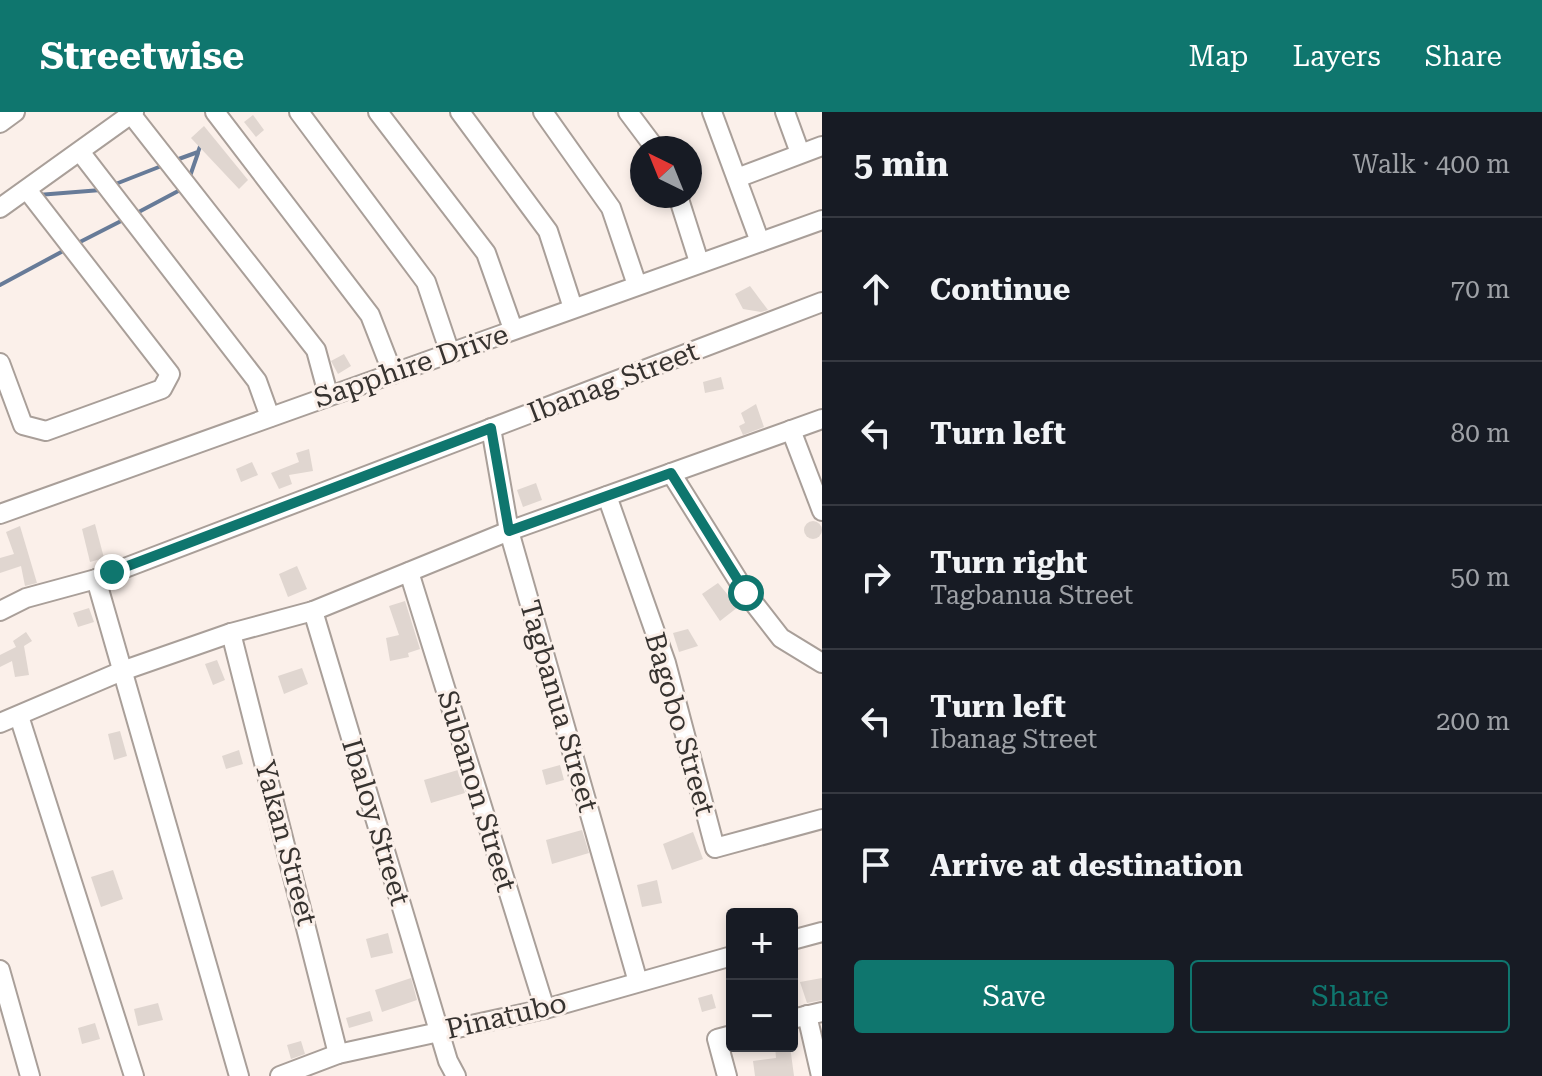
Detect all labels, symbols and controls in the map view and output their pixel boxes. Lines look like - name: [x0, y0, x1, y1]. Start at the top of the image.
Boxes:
- text: Streetwise: [40, 34, 244, 78]
- text: Map: [1189, 40, 1248, 73]
- text: Layers: [1292, 40, 1381, 73]
- text: Share: [1425, 40, 1502, 73]
- north arrow: [630, 136, 702, 208]
- text: 5 min: [854, 144, 949, 184]
- text: Walk · 400 m: [1352, 149, 1510, 179]
- icon: ahead: [854, 267, 898, 311]
- text: Continue: [930, 272, 1070, 307]
- text: 70 m: [1451, 274, 1510, 304]
- street label: Sapphire Drive: [310, 317, 512, 415]
- street label: Ibanag Street: [523, 334, 703, 430]
- icon: left: [854, 411, 898, 455]
- text: Turn left: [930, 416, 1066, 451]
- text: 80 m: [1451, 418, 1510, 448]
- text: Turn right: [930, 545, 1087, 580]
- route end: [94, 554, 130, 590]
- icon: right: [854, 555, 898, 599]
- text: 50 m: [1451, 562, 1510, 592]
- route start: [728, 575, 764, 611]
- text: Tagbanua Street: [930, 580, 1133, 610]
- street label: Tagbanua Street: [513, 596, 605, 816]
- street label: Bagobo Street: [638, 629, 722, 819]
- street label: Subanon Street: [431, 686, 523, 896]
- text: Turn left: [930, 689, 1066, 724]
- icon: left: [854, 699, 898, 743]
- text: 200 m: [1436, 706, 1510, 736]
- text: Ibanag Street: [930, 724, 1097, 754]
- street label: Ibaloy Street: [335, 735, 417, 909]
- street label: Yakan Street: [248, 757, 324, 929]
- icon: arrive: [854, 843, 898, 887]
- text: Arrive at destination: [930, 848, 1243, 883]
- map controls: [726, 908, 798, 1052]
- button: +: [726, 908, 798, 980]
- button: Save: [854, 960, 1174, 1033]
- button: Share: [1190, 960, 1510, 1033]
- button: −: [726, 980, 798, 1052]
- street label: Pinatubo: [442, 986, 570, 1046]

